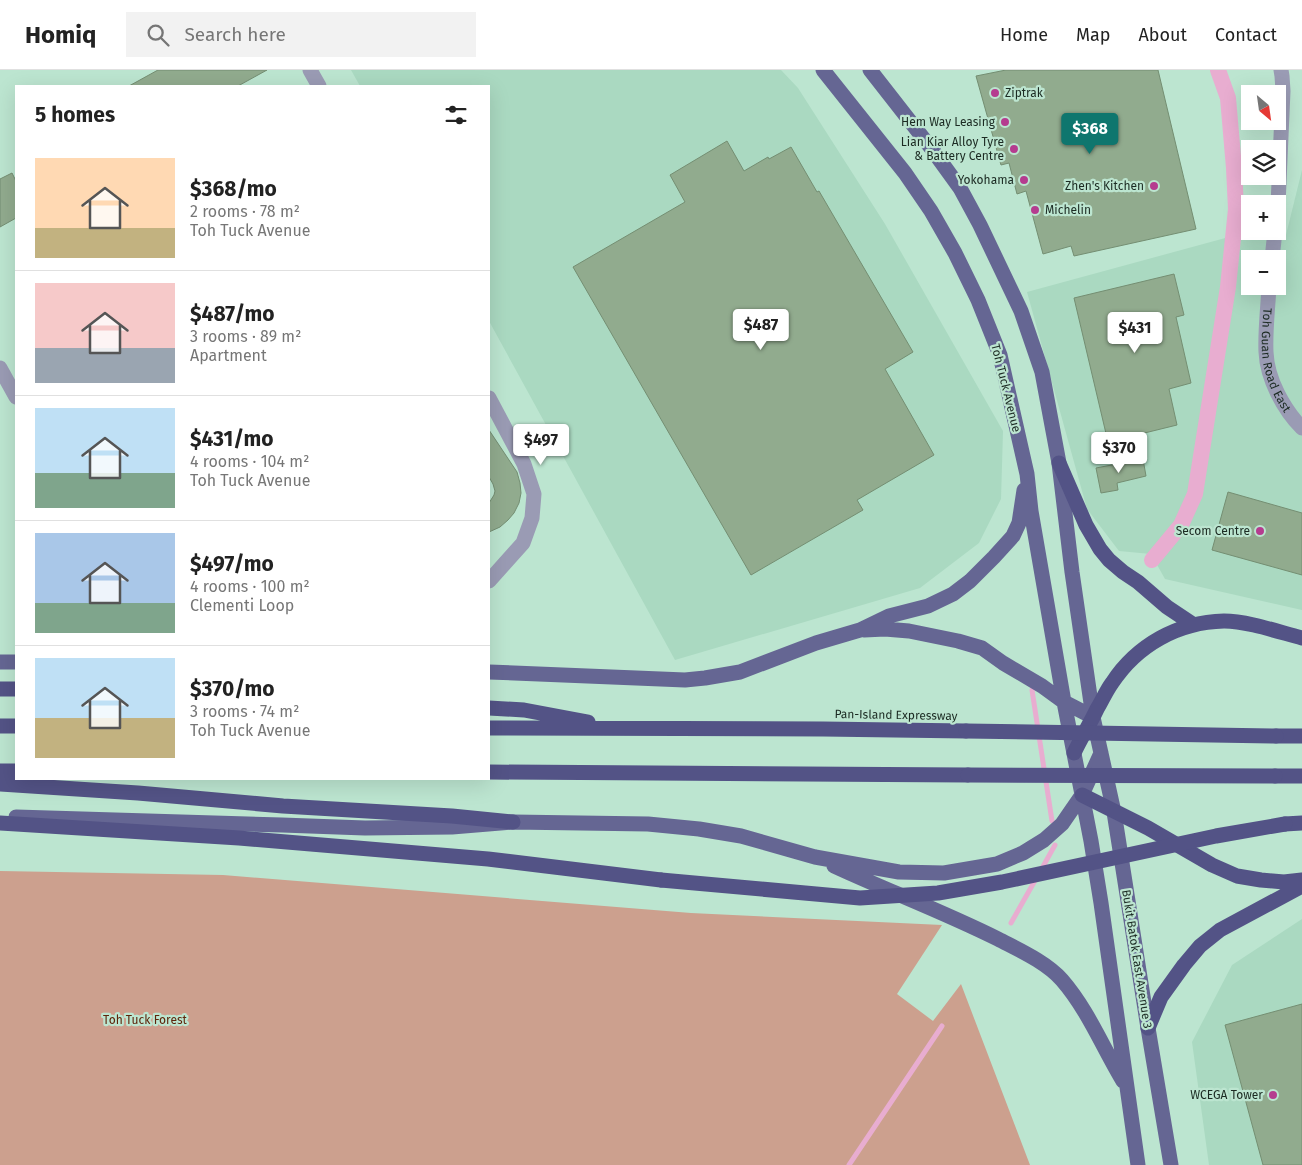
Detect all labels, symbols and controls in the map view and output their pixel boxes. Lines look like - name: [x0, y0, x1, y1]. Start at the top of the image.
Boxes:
- search box: [126, 12, 476, 57]
- text: Homiq: [25, 21, 96, 49]
- icon: search: [144, 21, 172, 49]
- text: Search here: [184, 23, 286, 46]
- text: Home: [1000, 24, 1048, 46]
- text: Map: [1076, 24, 1110, 46]
- text: About: [1138, 24, 1187, 46]
- text: Contact: [1215, 24, 1277, 46]
- north arrow: [1241, 85, 1286, 130]
- map controls: [1241, 85, 1286, 295]
- place label: Ziptrak: [1005, 86, 1044, 100]
- marker: Ziptrak: [989, 87, 1001, 99]
- icon: filters: [442, 101, 470, 129]
- text: 5 homes: [35, 102, 115, 128]
- pin: $368: [1060, 112, 1120, 155]
- place label: Hem Way Leasing: [901, 115, 996, 129]
- marker: Hem Way Leasing: [999, 116, 1011, 128]
- text: $368: [1072, 119, 1108, 138]
- place label: Lian Kiar Alloy Tyre & Battery Centre: [901, 135, 1004, 163]
- button: layers: [1241, 140, 1286, 185]
- marker: Lian Kiar Alloy Tyre & Battery Centre: [1008, 143, 1020, 155]
- place label: Yokohama: [958, 173, 1014, 187]
- marker: Yokohama: [1018, 174, 1030, 186]
- text: $368/mo: [190, 176, 277, 202]
- icon: home: [75, 178, 135, 238]
- place label: Zhen's Kitchen: [1065, 179, 1144, 193]
- marker: Zhen's Kitchen: [1148, 180, 1160, 192]
- button: +: [1241, 195, 1286, 240]
- text: 2 rooms · 78 m²: [190, 202, 300, 221]
- place label: Michelin: [1045, 203, 1091, 217]
- marker: Michelin: [1029, 204, 1041, 216]
- text: Toh Tuck Avenue: [190, 221, 310, 240]
- button: −: [1241, 250, 1286, 295]
- text: $487/mo: [190, 301, 275, 327]
- icon: home: [75, 303, 135, 363]
- pin: $487: [731, 308, 791, 351]
- street label: Toh Guan Road East: [1259, 308, 1294, 416]
- pin: $431: [1105, 312, 1165, 354]
- text: $487: [744, 315, 778, 334]
- text: $431: [1119, 318, 1151, 337]
- text: 3 rooms · 89 m²: [190, 327, 301, 346]
- street label: Toh Tuck Avenue: [988, 342, 1024, 434]
- text: Apartment: [190, 346, 267, 365]
- pin: $497: [511, 424, 571, 466]
- text: $431/mo: [190, 426, 274, 452]
- icon: home: [75, 428, 135, 488]
- text: $497: [524, 430, 558, 449]
- pin: $370: [1089, 432, 1149, 474]
- text: $370: [1102, 438, 1136, 457]
- text: 4 rooms · 104 m²: [190, 452, 309, 471]
- text: Toh Tuck Avenue: [190, 471, 310, 490]
- place label: Secom Centre: [1176, 524, 1250, 538]
- marker: Secom Centre: [1254, 525, 1266, 537]
- text: $497/mo: [190, 551, 274, 577]
- icon: home: [75, 553, 135, 613]
- text: 4 rooms · 100 m²: [190, 577, 310, 596]
- text: Clementi Loop: [190, 596, 294, 615]
- text: $370/mo: [190, 676, 275, 702]
- icon: home: [75, 678, 135, 738]
- text: 3 rooms · 74 m²: [190, 702, 299, 721]
- street label: Pan-Island Expressway: [834, 707, 958, 723]
- text: Toh Tuck Avenue: [190, 721, 310, 740]
- street label: Bukit Batok East Avenue 3: [1119, 889, 1155, 1029]
- park label: Toh Tuck Forest: [103, 1013, 188, 1027]
- place label: WCEGA Tower: [1190, 1088, 1263, 1102]
- marker: WCEGA Tower: [1267, 1089, 1279, 1101]

